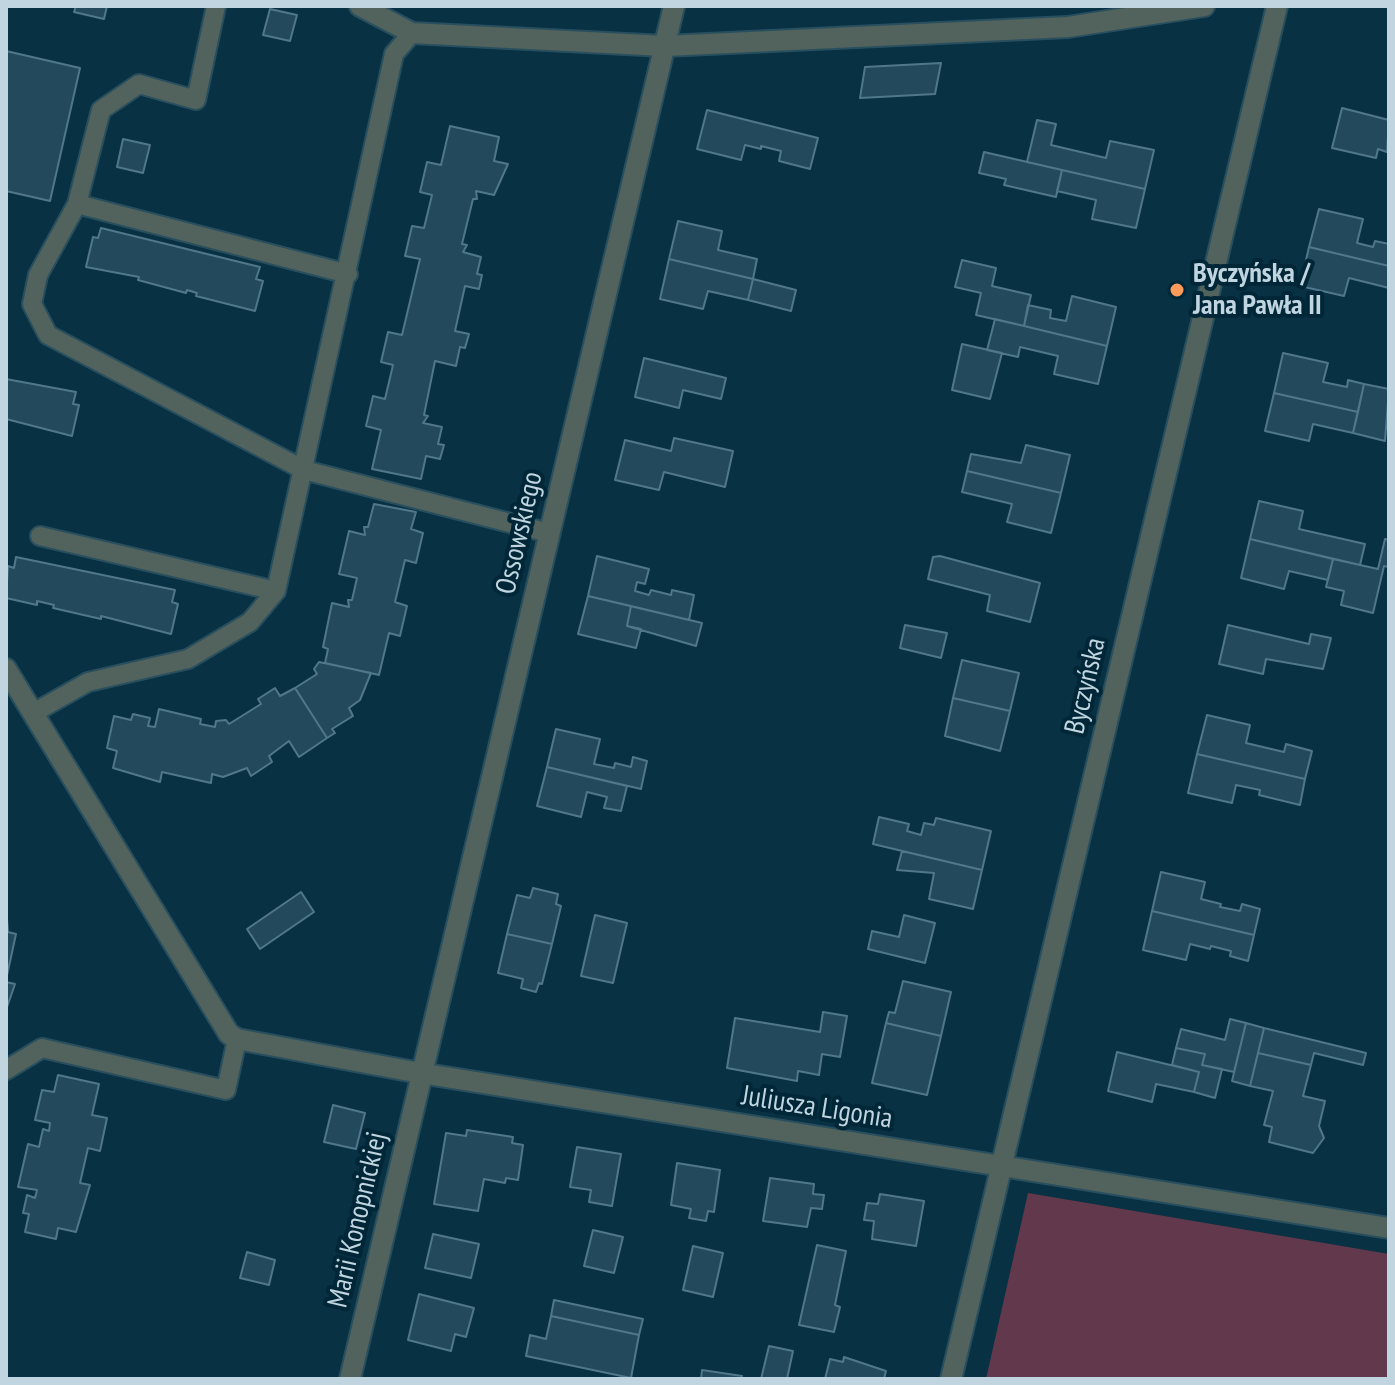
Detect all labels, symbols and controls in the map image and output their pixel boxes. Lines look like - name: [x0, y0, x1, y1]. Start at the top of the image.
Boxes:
- place label: Byczyńska / Jana Pawła II: [1193, 257, 1322, 323]
- marker: Byczyńska / Jana Pawła II: [1168, 281, 1186, 299]
- street label: Ossowskiego: [490, 469, 550, 597]
- street label: Byczyńska: [1059, 635, 1113, 737]
- street label: Juliusza Ligonia: [739, 1080, 895, 1136]
- street label: Marii Konopnickiej: [321, 1129, 395, 1311]

